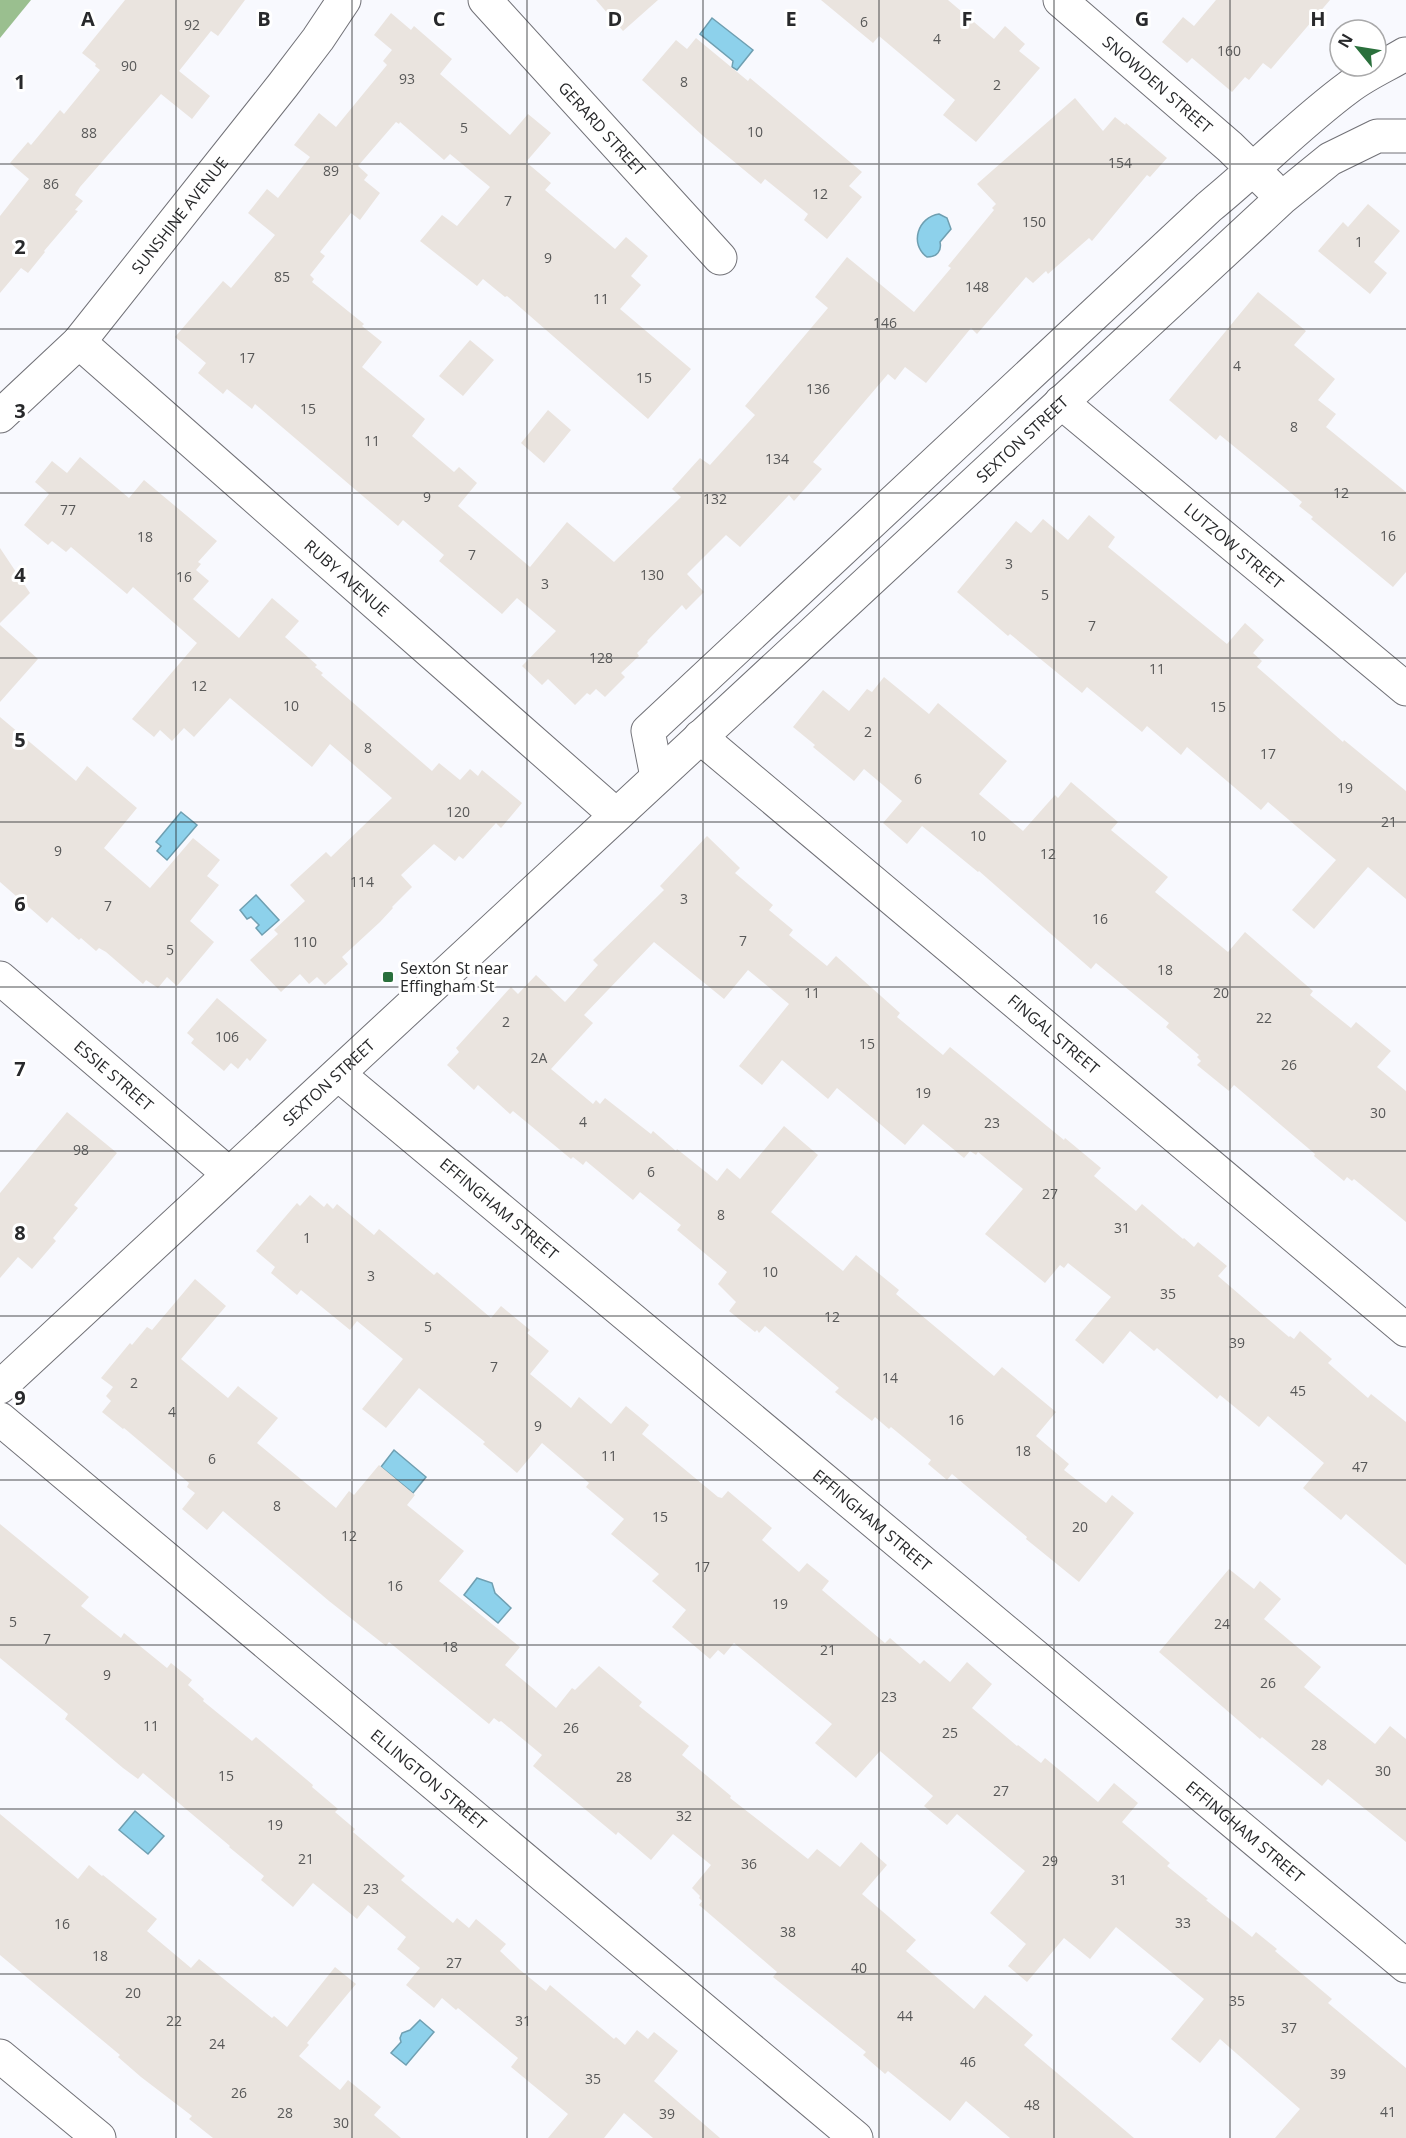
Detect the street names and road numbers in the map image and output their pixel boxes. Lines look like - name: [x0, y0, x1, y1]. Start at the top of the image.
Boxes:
- street label: SNOWDEN STREET: [1098, 31, 1217, 138]
- street label: GERARD STREET: [554, 77, 651, 181]
- street label: SUNSHINE AVENUE: [126, 152, 233, 278]
- street label: SEXTON STREET: [971, 391, 1073, 487]
- street label: LUTZOW STREET: [1179, 498, 1289, 594]
- street label: RUBY AVENUE: [300, 535, 394, 621]
- street label: FINGAL STREET: [1003, 989, 1104, 1079]
- street label: SEXTON STREET: [278, 1034, 380, 1131]
- street label: ESSIE STREET: [70, 1035, 158, 1116]
- street label: EFFINGHAM STREET: [435, 1153, 563, 1265]
- street label: EFFINGHAM STREET: [808, 1464, 936, 1576]
- street label: ELLINGTON STREET: [366, 1724, 492, 1834]
- street label: EFFINGHAM STREET: [1181, 1776, 1309, 1888]

